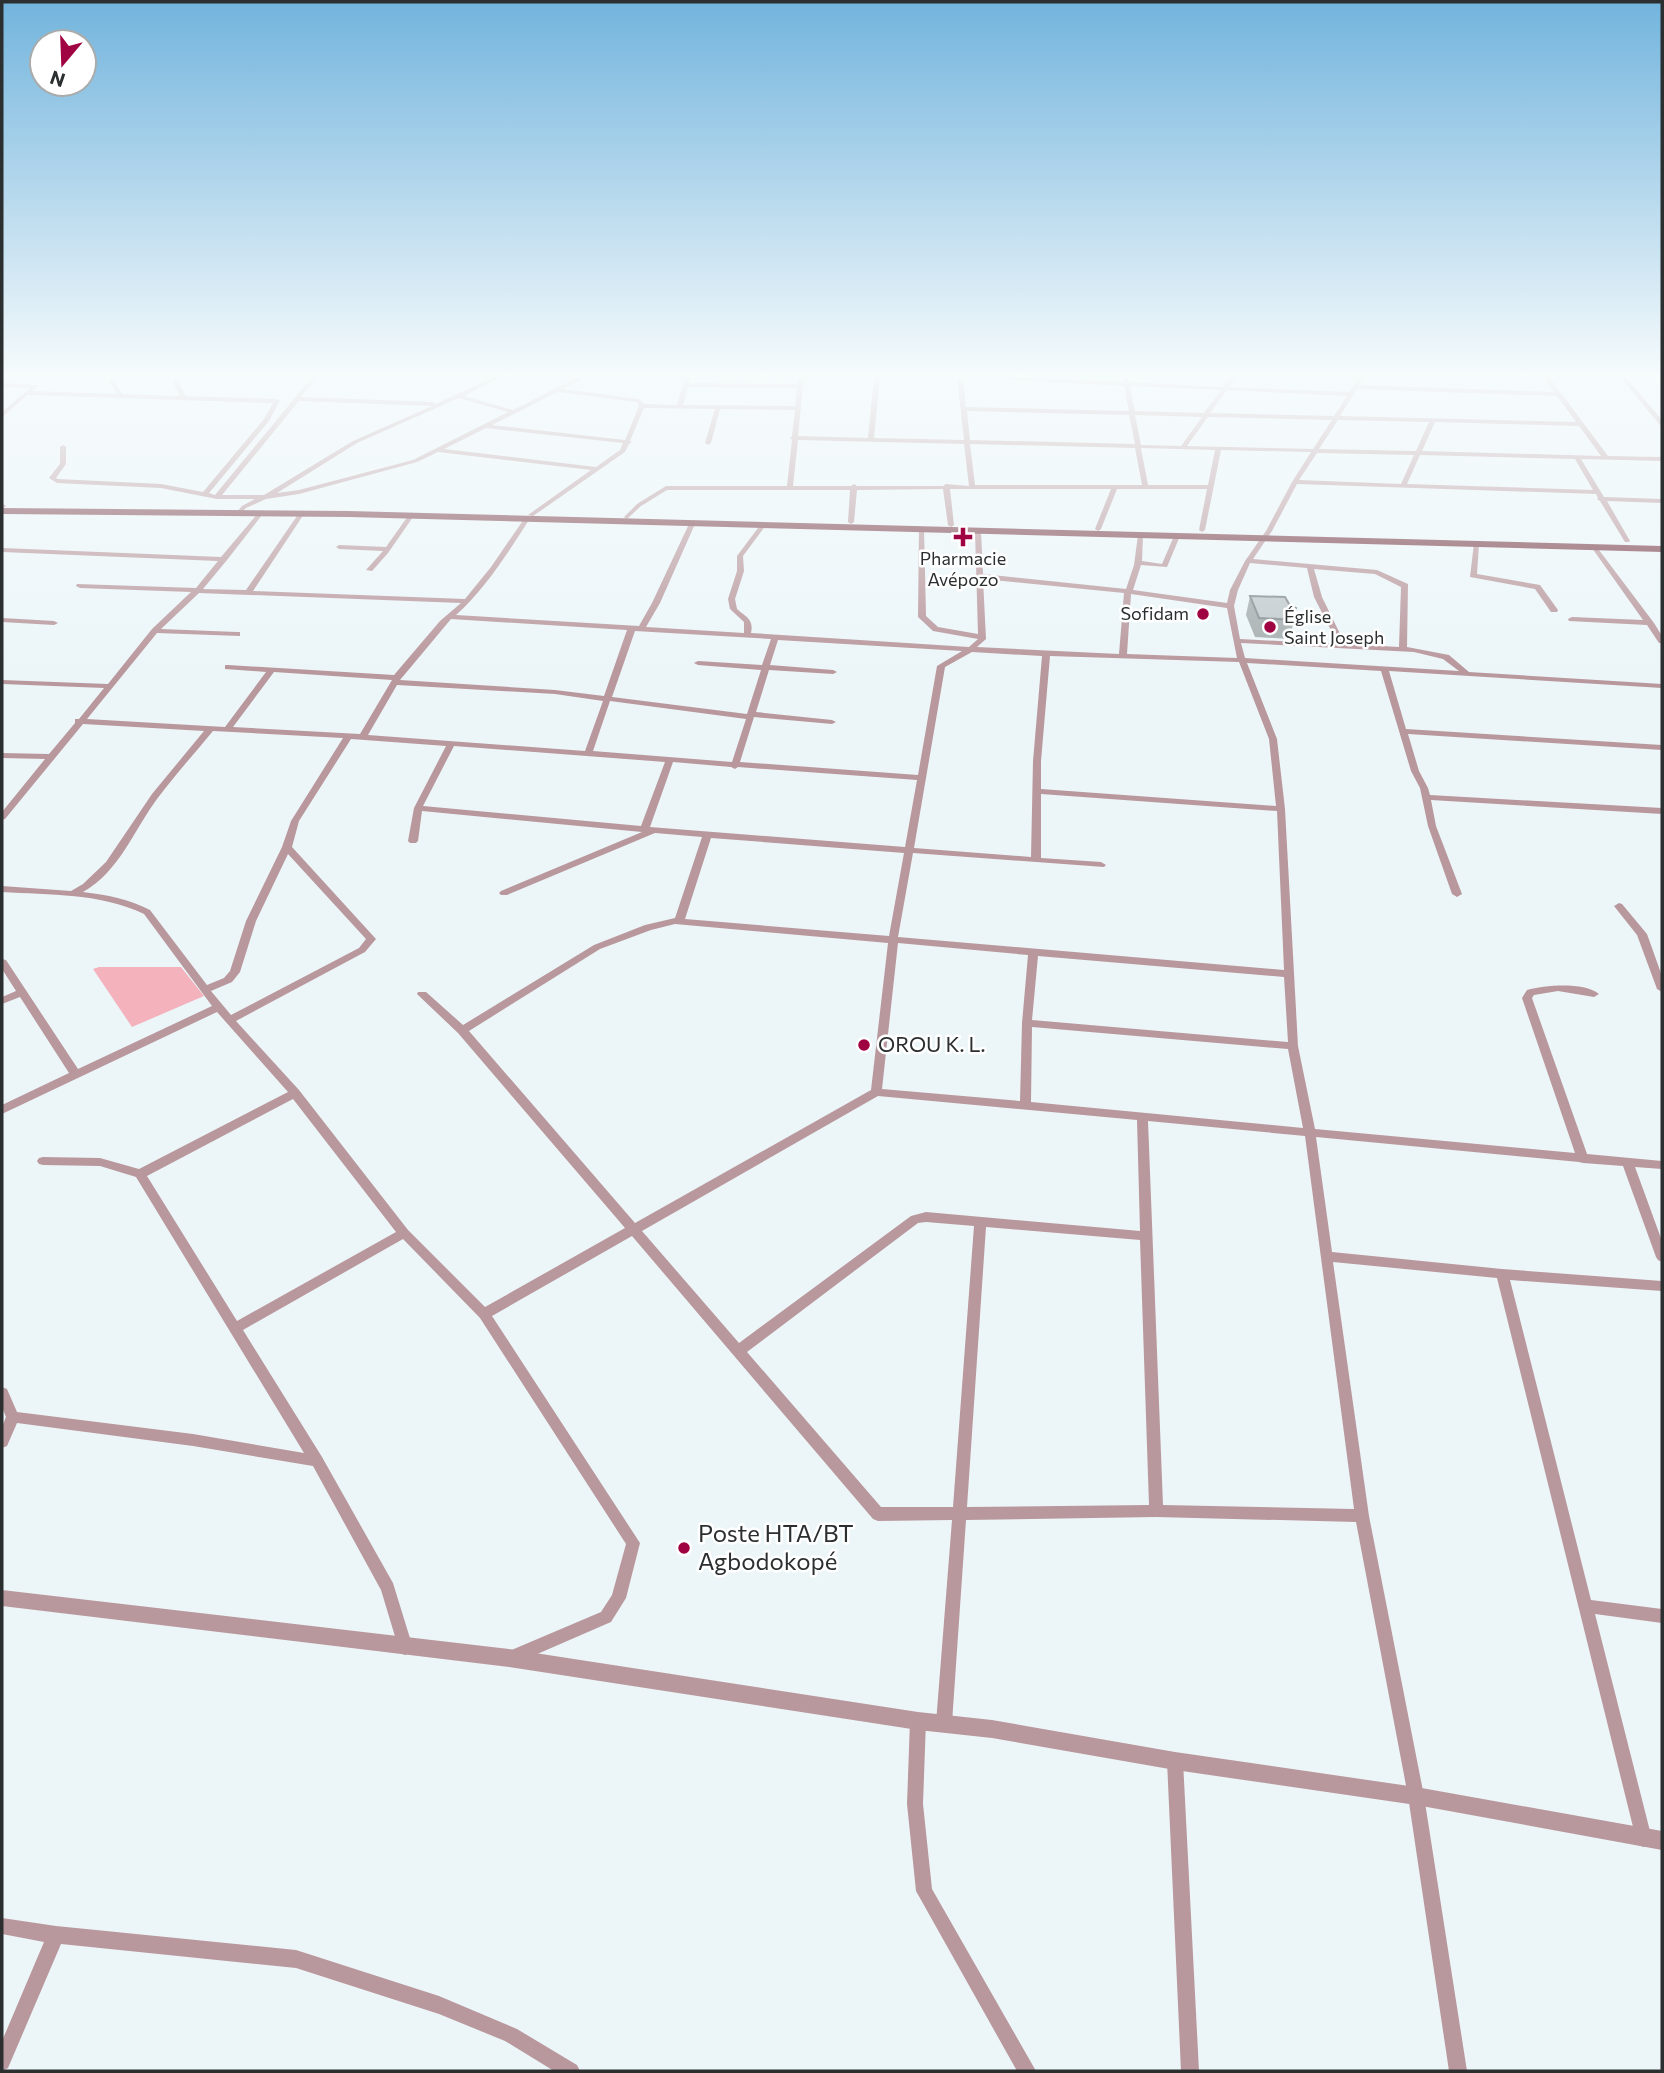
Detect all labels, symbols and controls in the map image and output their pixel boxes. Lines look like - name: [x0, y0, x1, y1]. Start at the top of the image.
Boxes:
- north arrow: [28, 28, 98, 98]
- text: N: [47, 66, 68, 93]
- marker: Pharmacie Avépozo: [955, 529, 971, 545]
- place label: Pharmacie Avépozo: [920, 547, 1006, 590]
- place label: Sofidam: [1121, 602, 1189, 624]
- place label: Église Saint Joseph: [1284, 605, 1384, 648]
- marker: Sofidam: [1195, 606, 1211, 622]
- marker: Église Saint Joseph: [1262, 619, 1278, 635]
- place label: OROU K. L.: [878, 1031, 985, 1056]
- marker: OROU K. L.: [856, 1037, 872, 1053]
- place label: Poste HTA/BT Agbodokopé: [698, 1518, 854, 1575]
- marker: Poste HTA/BT Agbodokopé: [676, 1540, 692, 1556]

